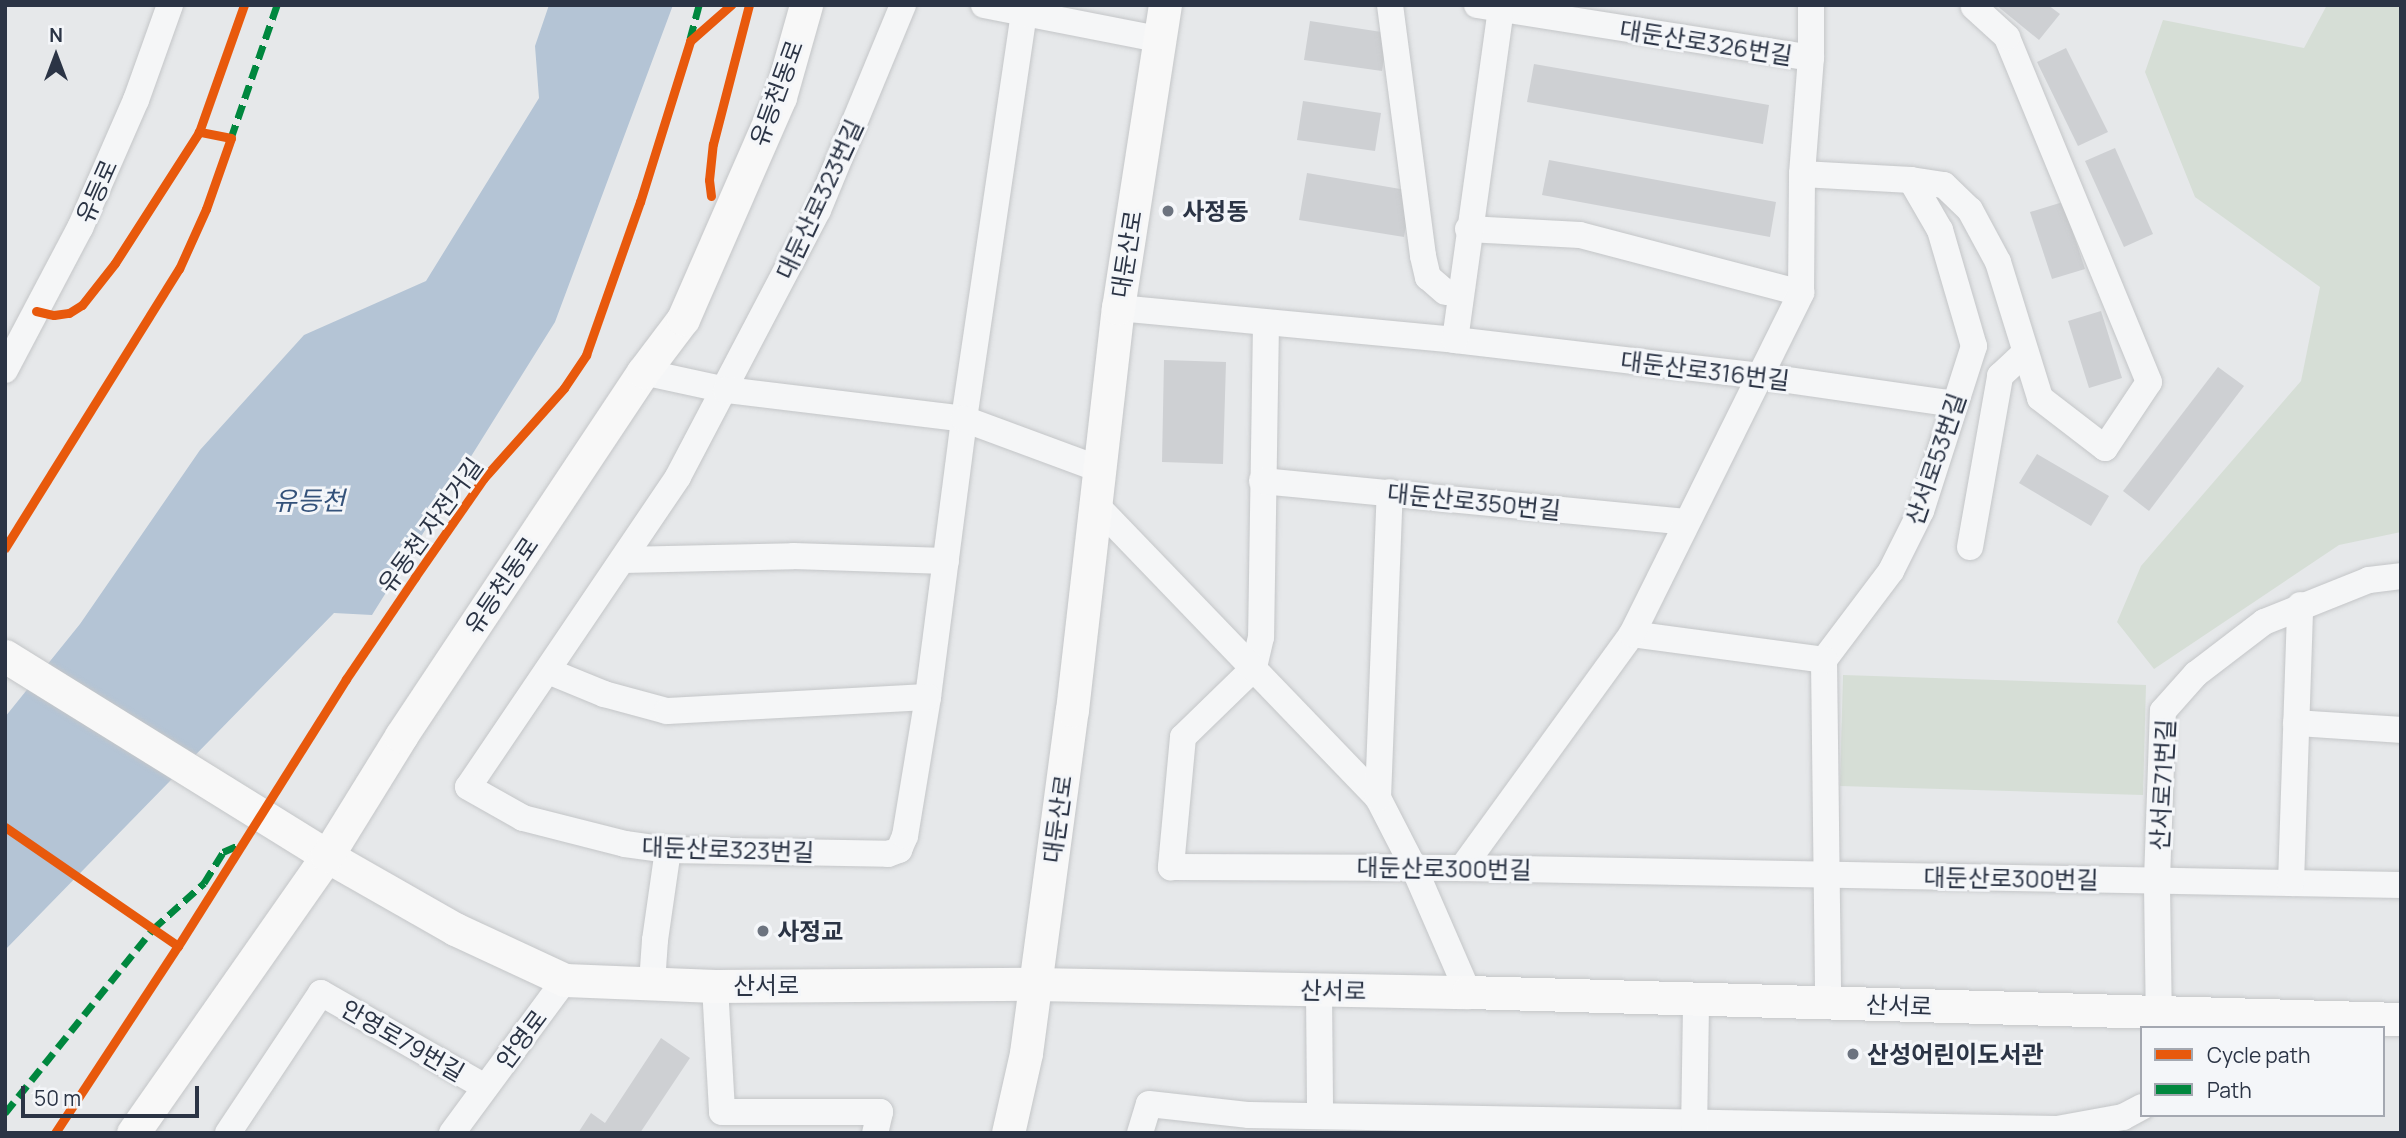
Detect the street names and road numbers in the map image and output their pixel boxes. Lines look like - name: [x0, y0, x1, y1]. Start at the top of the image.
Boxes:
- street label: 대둔산로326번길: [1618, 14, 1794, 70]
- street label: 유등천동로: [744, 36, 808, 150]
- street label: 대둔산로323번길: [769, 115, 869, 283]
- street label: 유등로: [69, 155, 123, 227]
- street label: 대둔산로: [1105, 208, 1147, 300]
- street label: 대둔산로316번길: [1619, 345, 1791, 395]
- street label: 산서로53번길: [1899, 389, 1971, 529]
- street label: 유동천 자전거길: [372, 452, 488, 598]
- street label: 대둔산로350번길: [1386, 478, 1562, 524]
- street label: 유등천동로: [458, 531, 544, 639]
- street label: 산서로71번길: [2144, 718, 2180, 852]
- street label: 대둔산로: [1037, 773, 1077, 865]
- street label: 대둔산로323번길: [641, 832, 815, 866]
- street label: 대둔산로300번길: [1356, 852, 1532, 884]
- street label: 대둔산로300번길: [1923, 862, 2099, 894]
- street label: 산서로: [733, 971, 799, 999]
- street label: 산서로: [1300, 975, 1366, 1005]
- street label: 산서로: [1865, 989, 1933, 1021]
- street label: 안영로79번길: [336, 993, 470, 1087]
- street label: 안영로: [490, 1004, 552, 1074]

